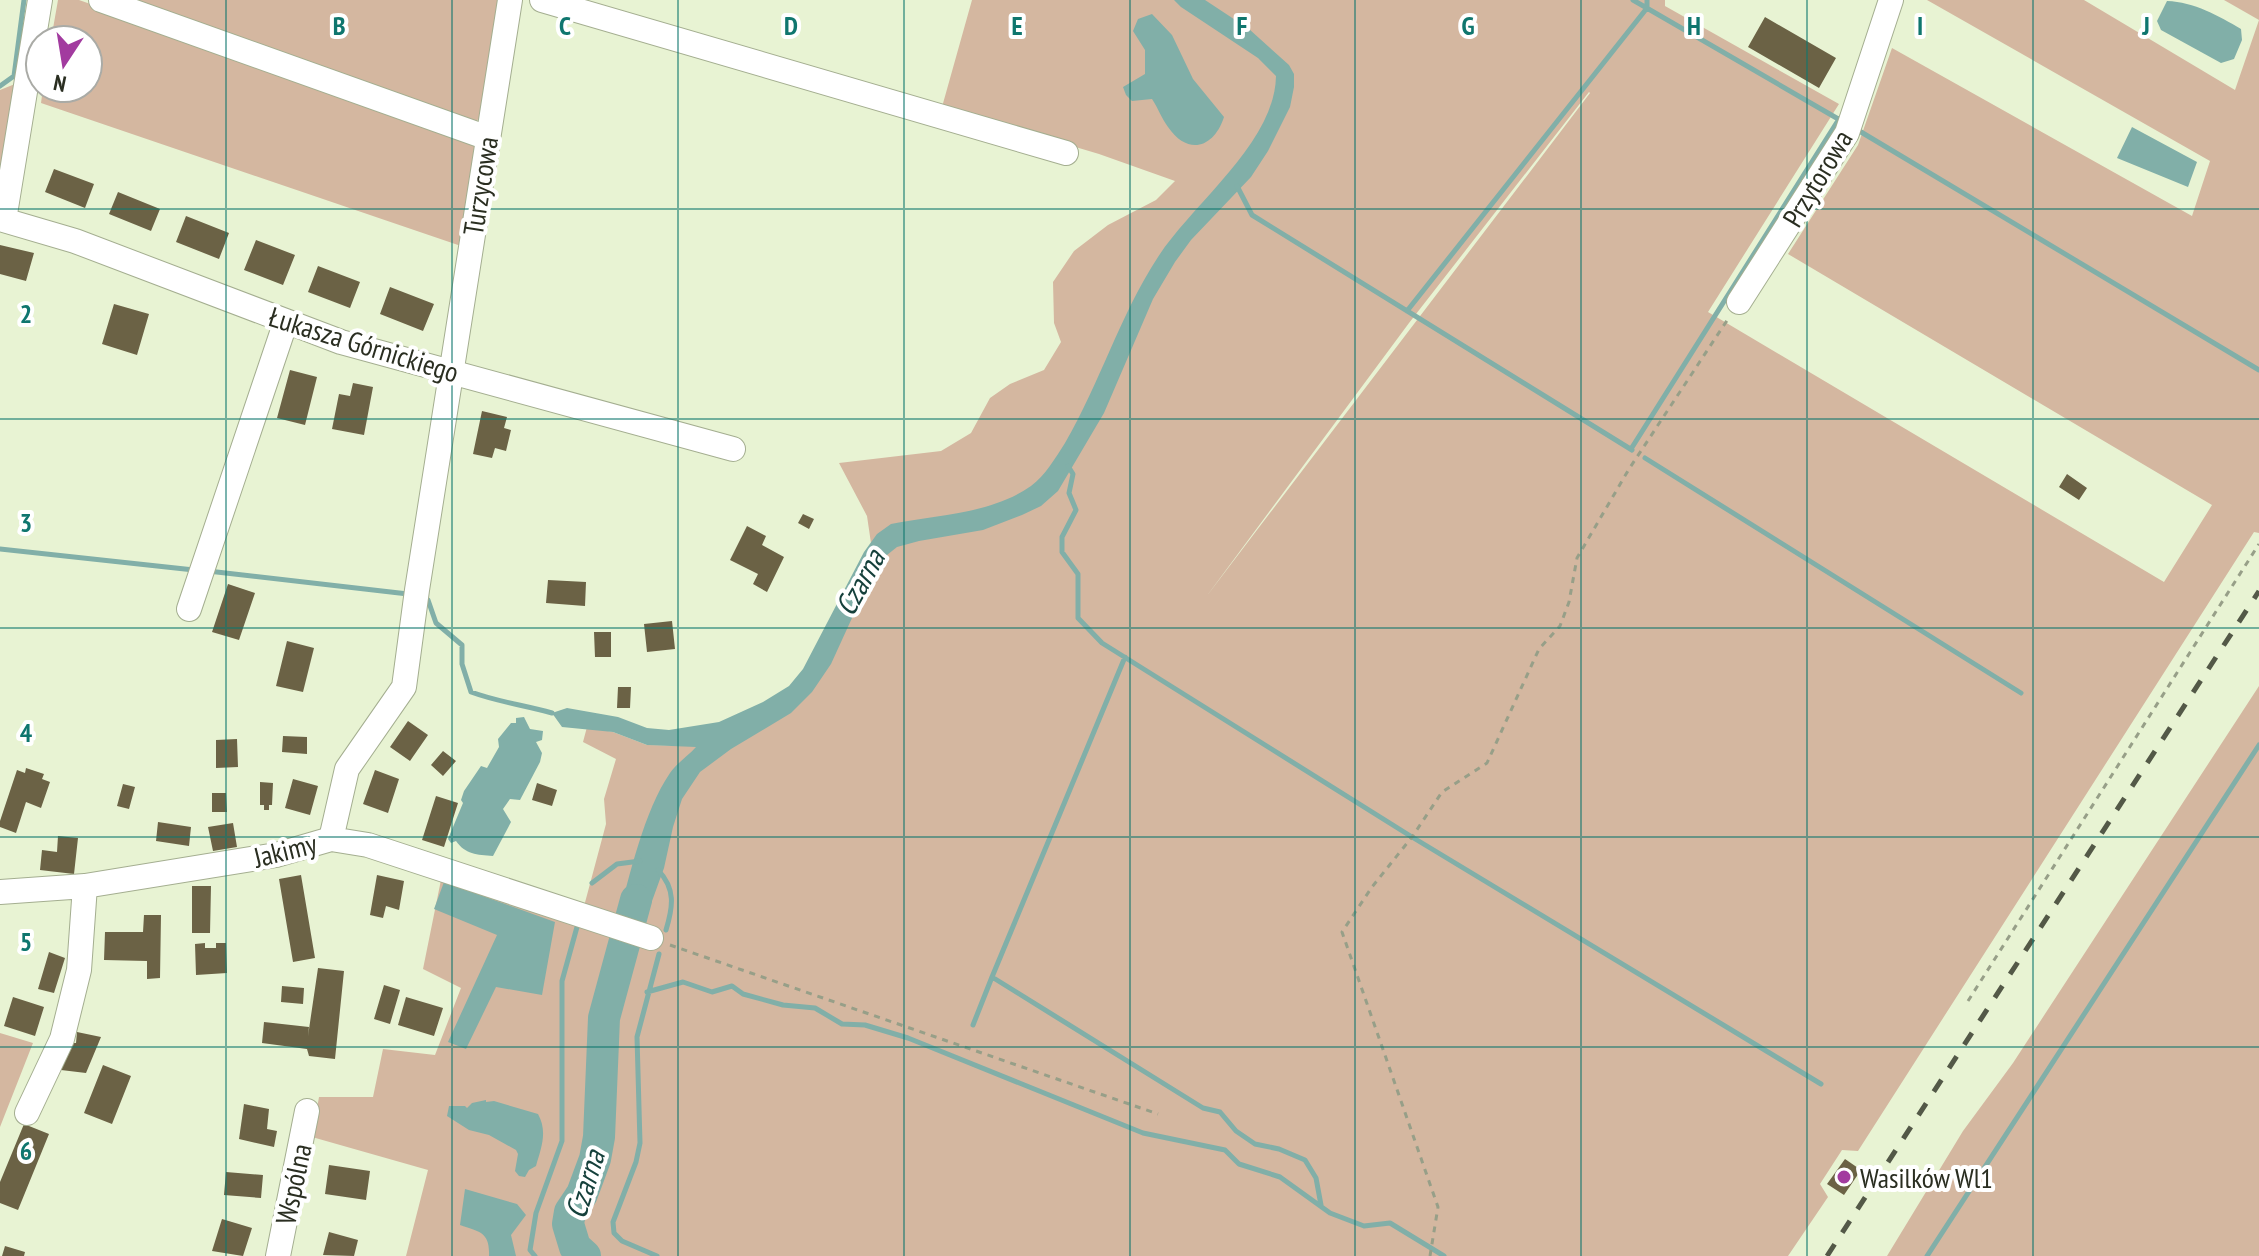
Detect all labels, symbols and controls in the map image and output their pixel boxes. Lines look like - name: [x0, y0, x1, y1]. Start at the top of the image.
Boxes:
- text: B: [333, 9, 346, 42]
- text: C: [559, 9, 571, 42]
- text: D: [784, 9, 798, 42]
- text: E: [1011, 9, 1023, 42]
- text: F: [1237, 9, 1248, 42]
- text: G: [1461, 9, 1475, 42]
- text: H: [1687, 9, 1701, 42]
- text: I: [1917, 9, 1923, 42]
- text: J: [2141, 9, 2150, 42]
- north arrow: [24, 24, 104, 104]
- text: N: [51, 69, 69, 98]
- street label: Przytorowa: [1774, 123, 1860, 233]
- street label: Turzycowa: [454, 134, 506, 238]
- text: 2: [20, 297, 32, 330]
- street label: Łukasza Górnickiego: [265, 298, 463, 390]
- text: 3: [20, 506, 32, 539]
- water label: Czarna: [825, 540, 894, 622]
- text: 4: [20, 716, 33, 749]
- street label: Jakimy: [249, 824, 321, 876]
- text: 5: [20, 925, 32, 958]
- text: 6: [20, 1134, 32, 1167]
- street label: Wspólna: [266, 1140, 320, 1228]
- water label: Czarna: [555, 1143, 613, 1223]
- place label: Wasilków Wl1: [1860, 1159, 1993, 1196]
- marker: Wasilków Wl1: [1835, 1168, 1853, 1186]

